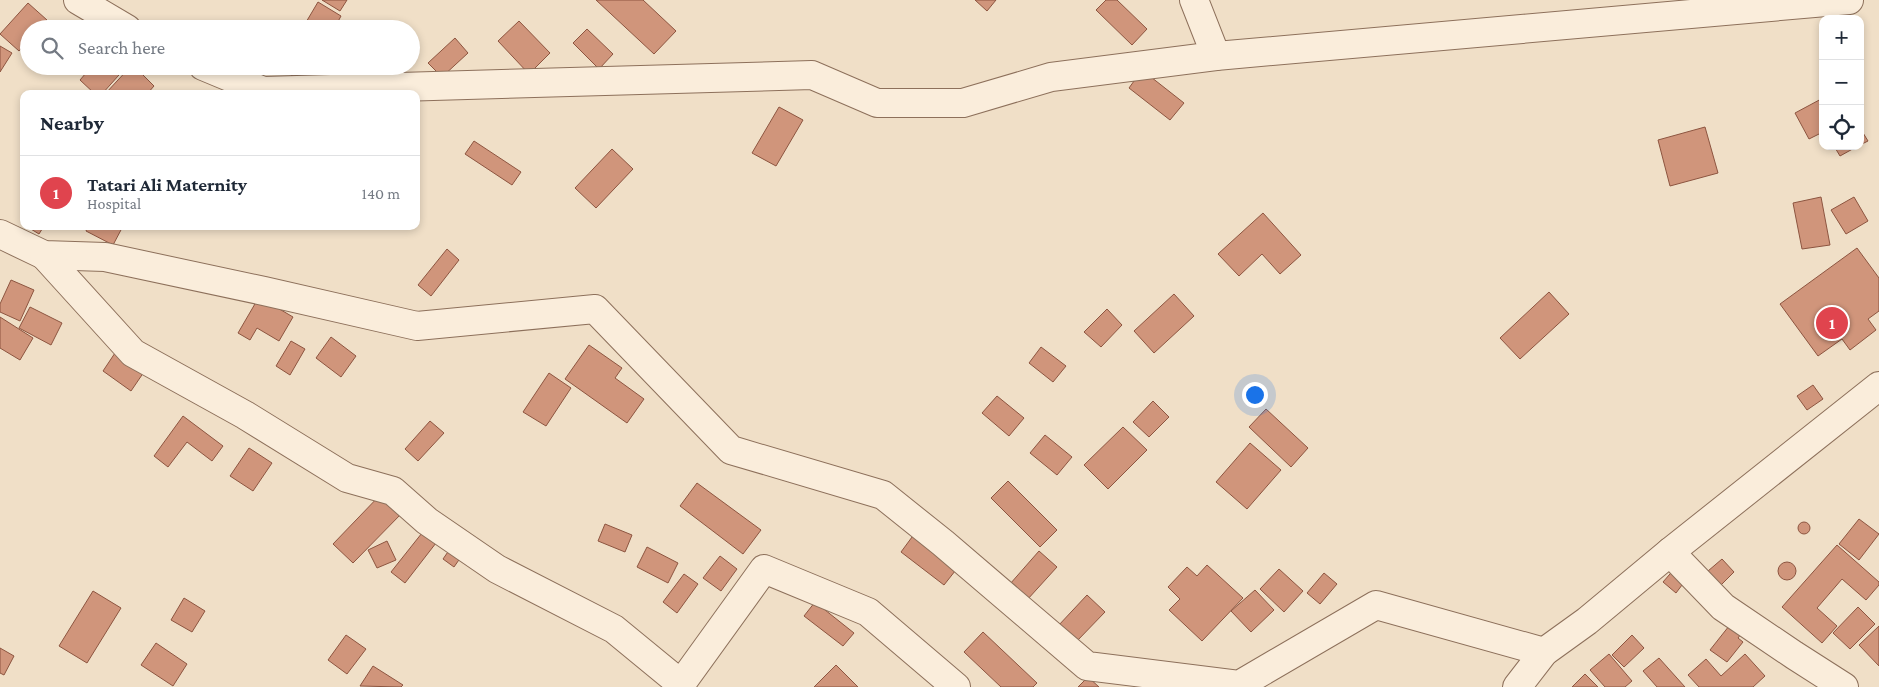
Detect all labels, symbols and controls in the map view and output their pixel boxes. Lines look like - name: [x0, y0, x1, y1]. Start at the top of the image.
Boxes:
- map controls: [1819, 15, 1864, 150]
- button: +: [1819, 15, 1864, 60]
- search box: [20, 20, 420, 75]
- icon: search: [38, 34, 66, 62]
- text: Search here: [78, 37, 165, 58]
- button: −: [1819, 60, 1864, 105]
- button: locate: [1819, 105, 1864, 150]
- text: Nearby: [40, 111, 104, 135]
- text: Tatari Ali Maternity: [87, 174, 247, 195]
- text: 1: [53, 185, 59, 202]
- text: 140 m: [362, 185, 400, 202]
- text: Hospital: [87, 195, 141, 212]
- pin: 1: [1816, 304, 1848, 342]
- your location: [1242, 382, 1268, 408]

